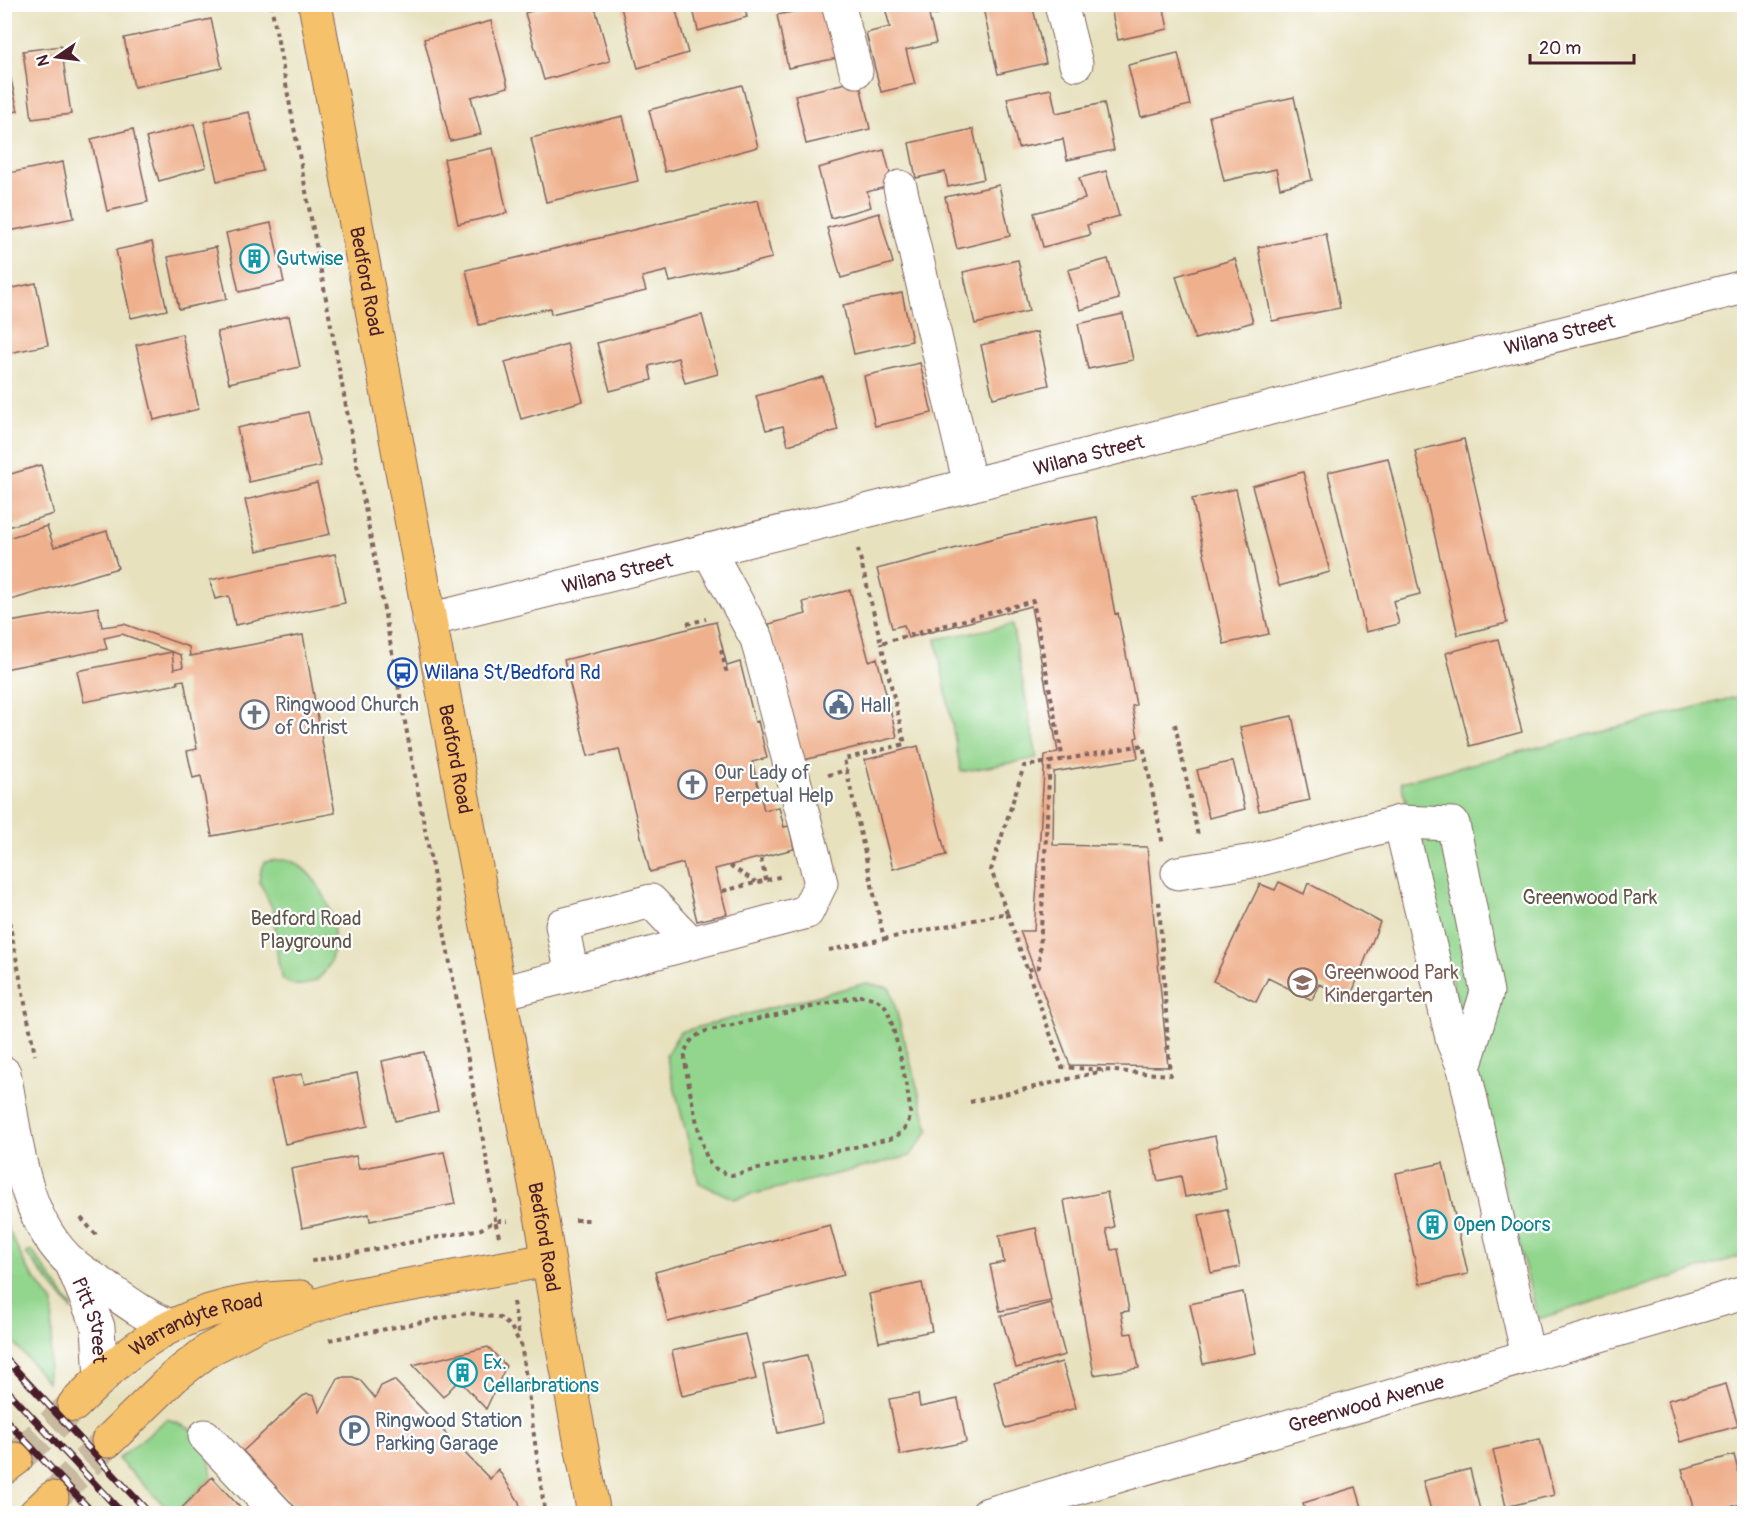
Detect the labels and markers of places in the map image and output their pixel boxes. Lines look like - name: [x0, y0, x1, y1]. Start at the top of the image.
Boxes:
- building icon: Gutwise: [239, 242, 271, 274]
- place label: Gutwise: [276, 246, 343, 271]
- bus stop icon: Wilana St/Bedford Rd: [387, 656, 419, 688]
- place label: Wilana St/Bedford Rd: [424, 660, 601, 685]
- public building icon: Hall: [823, 689, 855, 721]
- place label: Ringwood Church of Christ: [275, 692, 419, 740]
- place label: Hall: [860, 693, 891, 718]
- church icon: Ringwood Church of Christ: [238, 699, 270, 731]
- place label: Our Lady of Perpetual Help: [714, 760, 834, 808]
- church icon: Our Lady of Perpetual Help: [677, 768, 709, 800]
- place label: Greenwood Park Kindergarten: [1324, 960, 1459, 1008]
- school or university icon: Greenwood Park Kindergarten: [1287, 967, 1319, 999]
- building icon: Open Doors: [1416, 1208, 1448, 1240]
- place label: Open Doors: [1453, 1212, 1550, 1237]
- place label: Ex. Cellarbrations: [483, 1350, 599, 1398]
- building icon: Ex. Cellarbrations: [446, 1357, 478, 1389]
- place label: Ringwood Station Parking Garage: [375, 1408, 522, 1456]
- parking icon: Ringwood Station Parking Garage: [338, 1415, 370, 1447]

